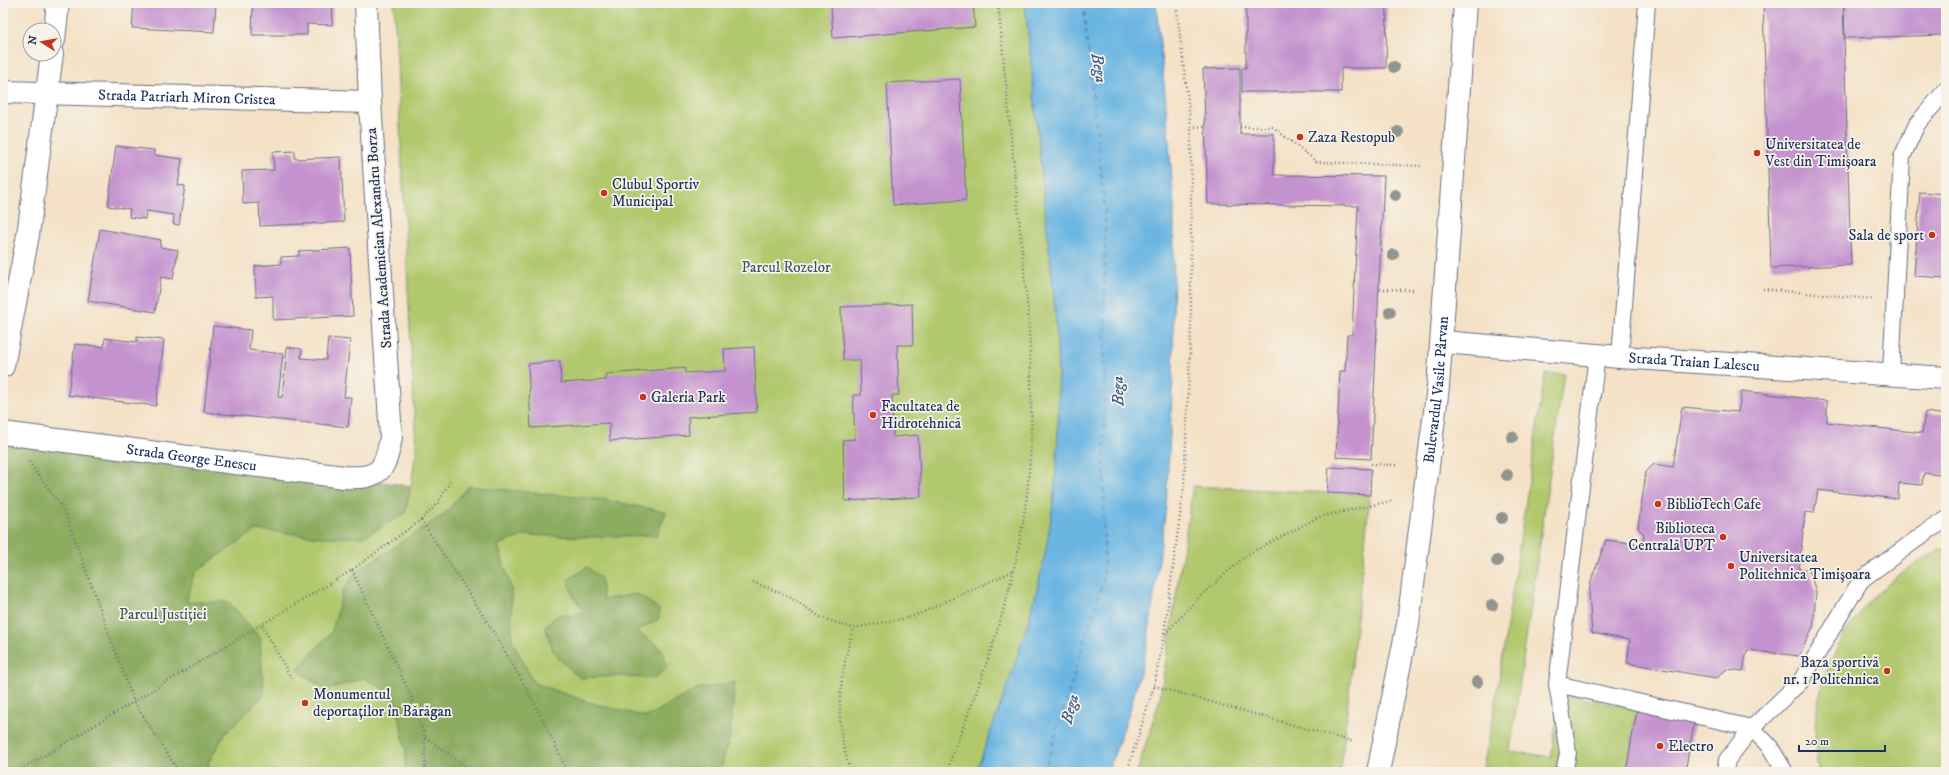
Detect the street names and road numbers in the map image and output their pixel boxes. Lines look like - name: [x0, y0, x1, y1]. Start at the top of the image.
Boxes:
- street label: Strada Patriarh Miron Cristea: [98, 85, 277, 109]
- street label: Strada Academician Alexandru Borza: [362, 126, 396, 349]
- street label: Bulevardul Vasile Pârvan: [1419, 315, 1452, 464]
- street label: Strada Traian Lalescu: [1628, 348, 1760, 375]
- street label: Strada George Enescu: [125, 439, 258, 475]

